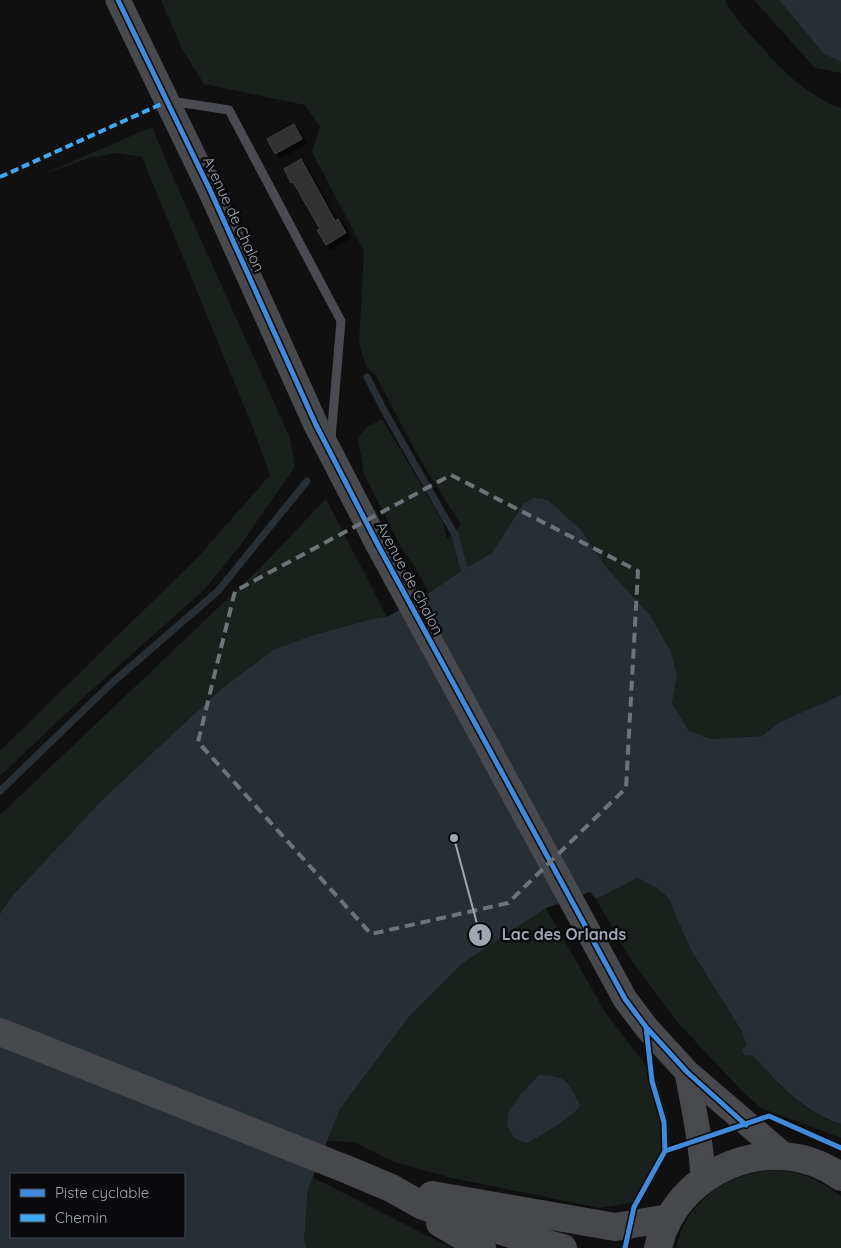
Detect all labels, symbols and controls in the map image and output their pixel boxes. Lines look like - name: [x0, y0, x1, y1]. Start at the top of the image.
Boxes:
- street label: Avenue de Chalon: [199, 153, 269, 275]
- street label: Avenue de Chalon: [372, 518, 448, 638]
- callout: Lac des Orlands: [467, 919, 637, 950]
- text: Lac des Orlands: [502, 924, 626, 944]
- text: 1: [477, 925, 483, 944]
- legend: [10, 1173, 185, 1238]
- text: Piste cyclable: [55, 1183, 149, 1202]
- text: Chemin: [55, 1208, 107, 1227]

